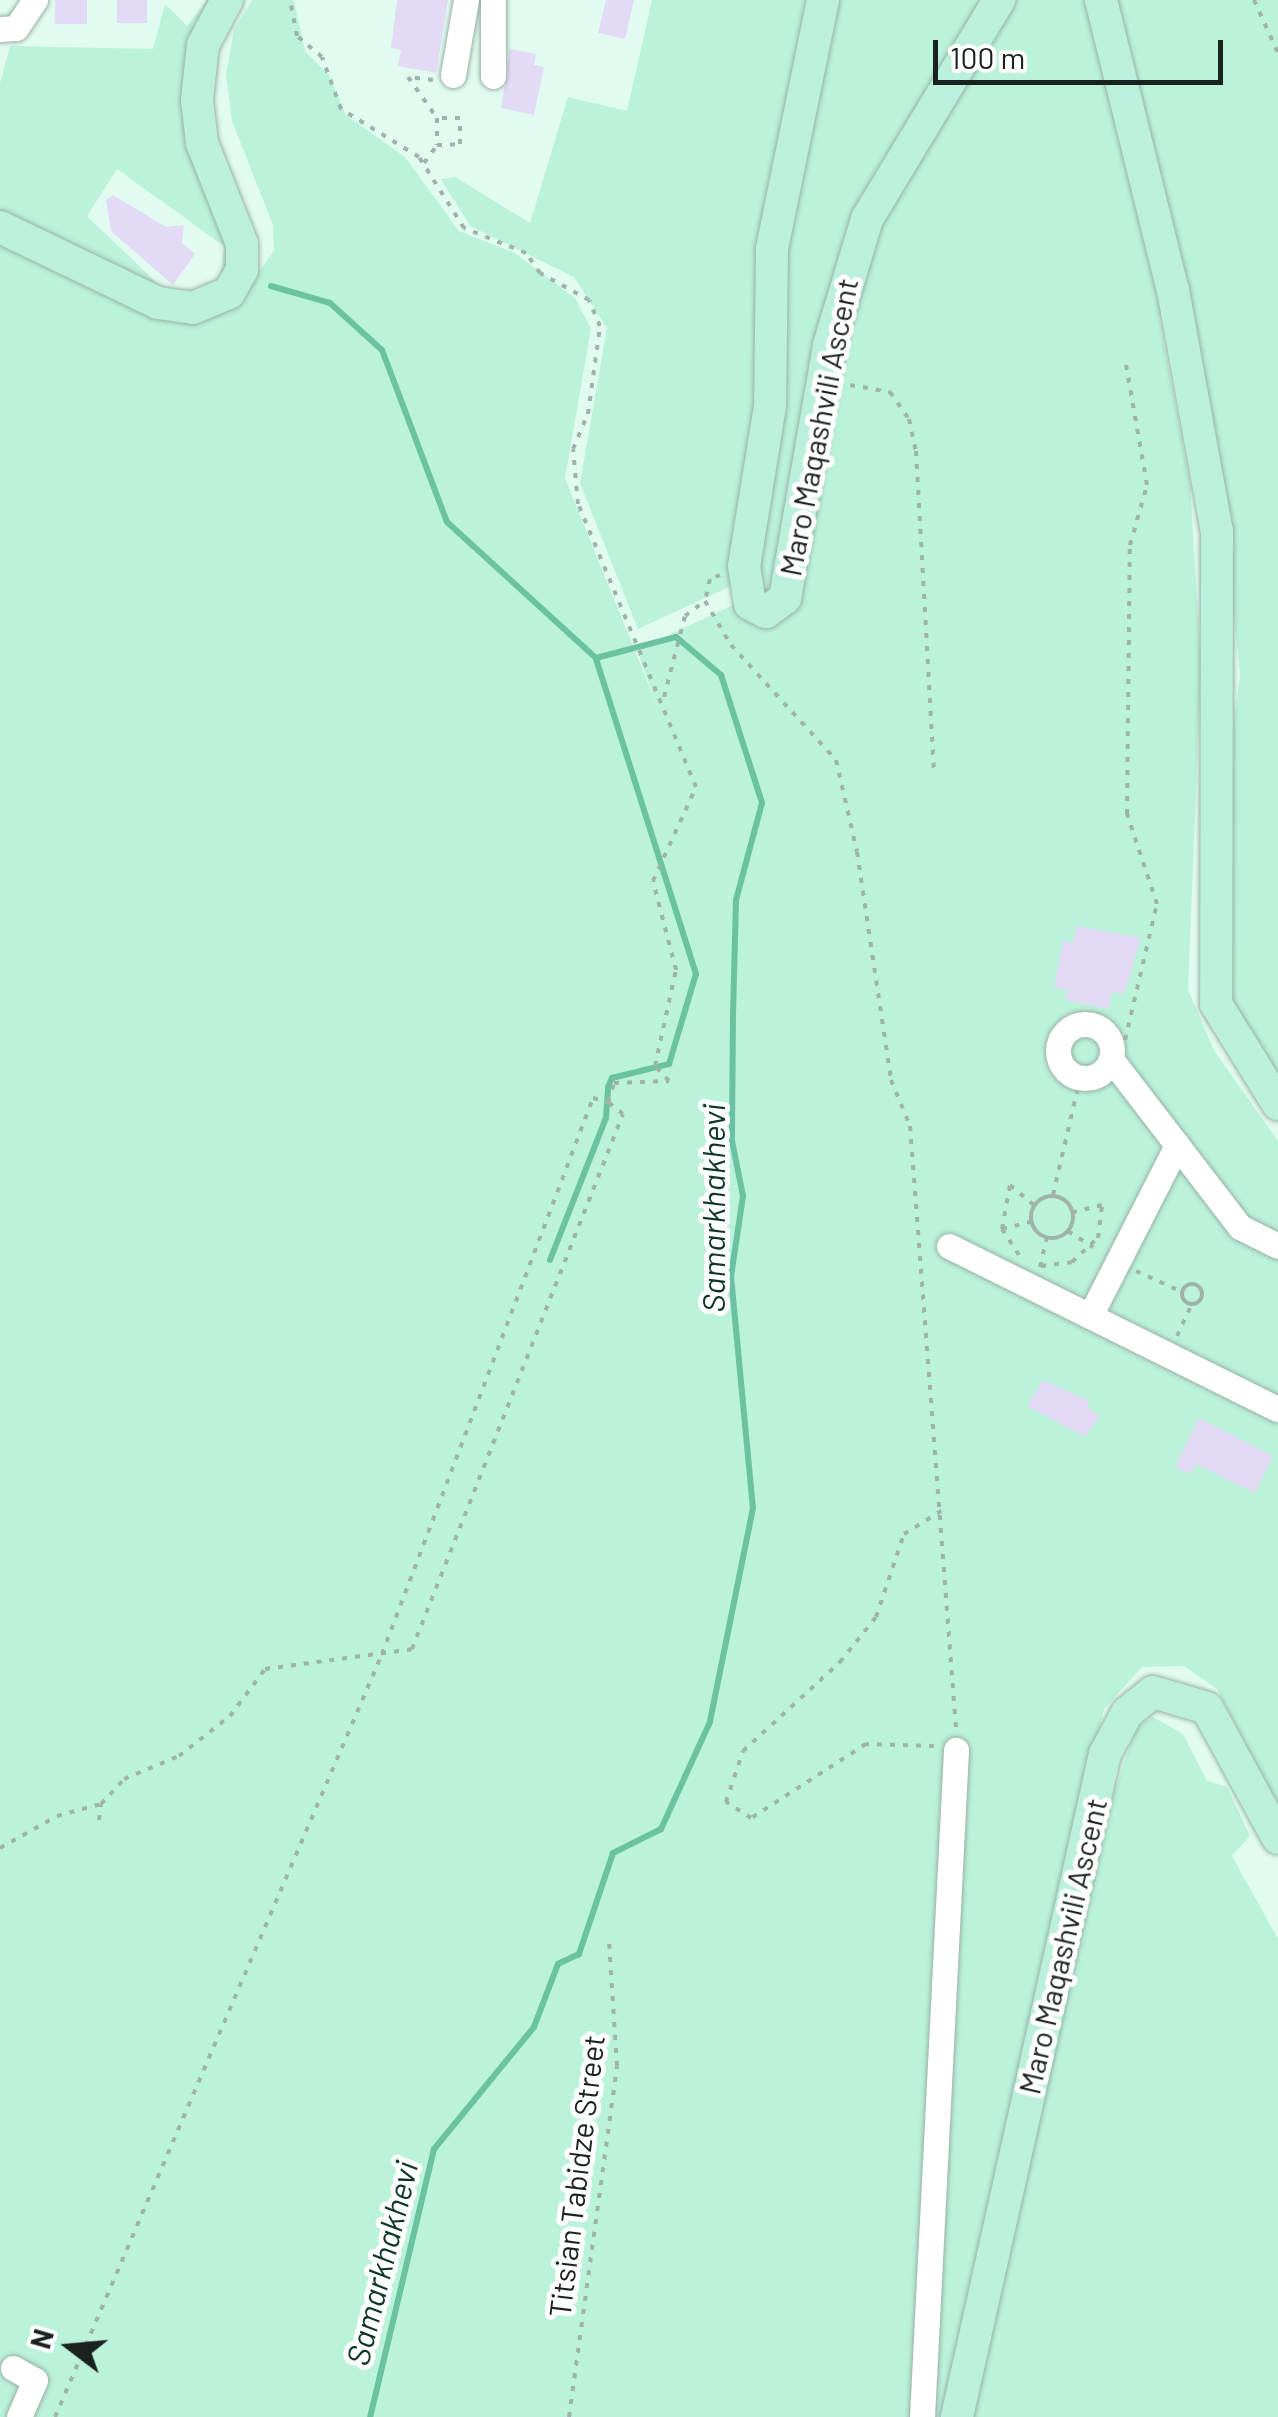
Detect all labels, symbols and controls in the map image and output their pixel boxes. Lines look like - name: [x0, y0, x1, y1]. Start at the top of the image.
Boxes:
- scale bar: [938, 20, 1228, 82]
- text: 100 m: [950, 39, 1025, 75]
- street label: Maro Maqashvili Ascent: [771, 275, 865, 579]
- water label: Samarkhakhevi: [693, 1103, 731, 1313]
- street label: Maro Maqashvili Ascent: [1010, 1795, 1114, 2097]
- street label: Titsian Tabidze Street: [541, 2033, 611, 2319]
- water label: Samarkhakhevi: [337, 2157, 425, 2369]
- north arrow: [20, 2297, 120, 2397]
- text: N: [22, 2325, 60, 2352]

